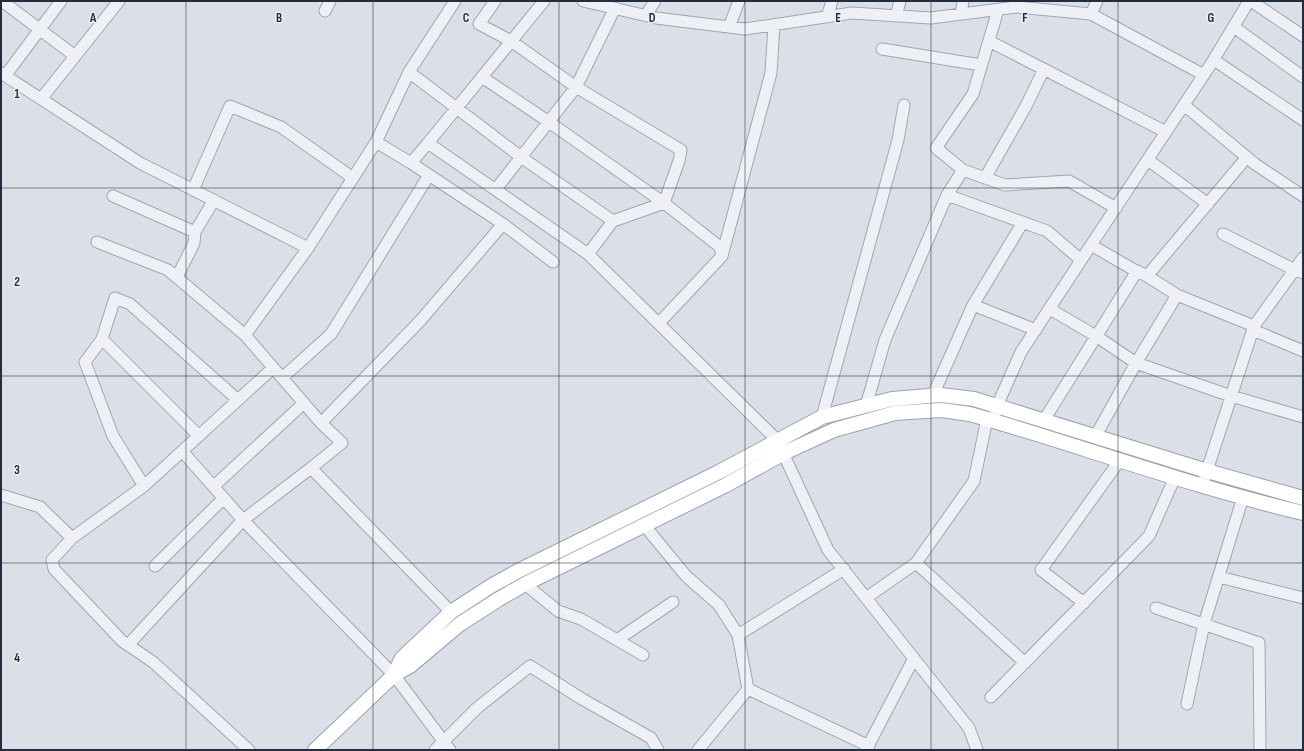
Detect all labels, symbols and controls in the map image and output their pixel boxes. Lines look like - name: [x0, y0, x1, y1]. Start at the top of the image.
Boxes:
- text: A: [89, 10, 97, 26]
- text: B: [276, 10, 282, 26]
- text: C: [463, 10, 470, 26]
- text: D: [649, 10, 656, 26]
- text: E: [835, 10, 841, 26]
- text: F: [1022, 10, 1028, 26]
- text: G: [1208, 10, 1215, 26]
- text: 1: [14, 86, 20, 102]
- text: 2: [14, 274, 20, 290]
- text: 3: [14, 462, 20, 478]
- text: 4: [14, 650, 20, 666]

